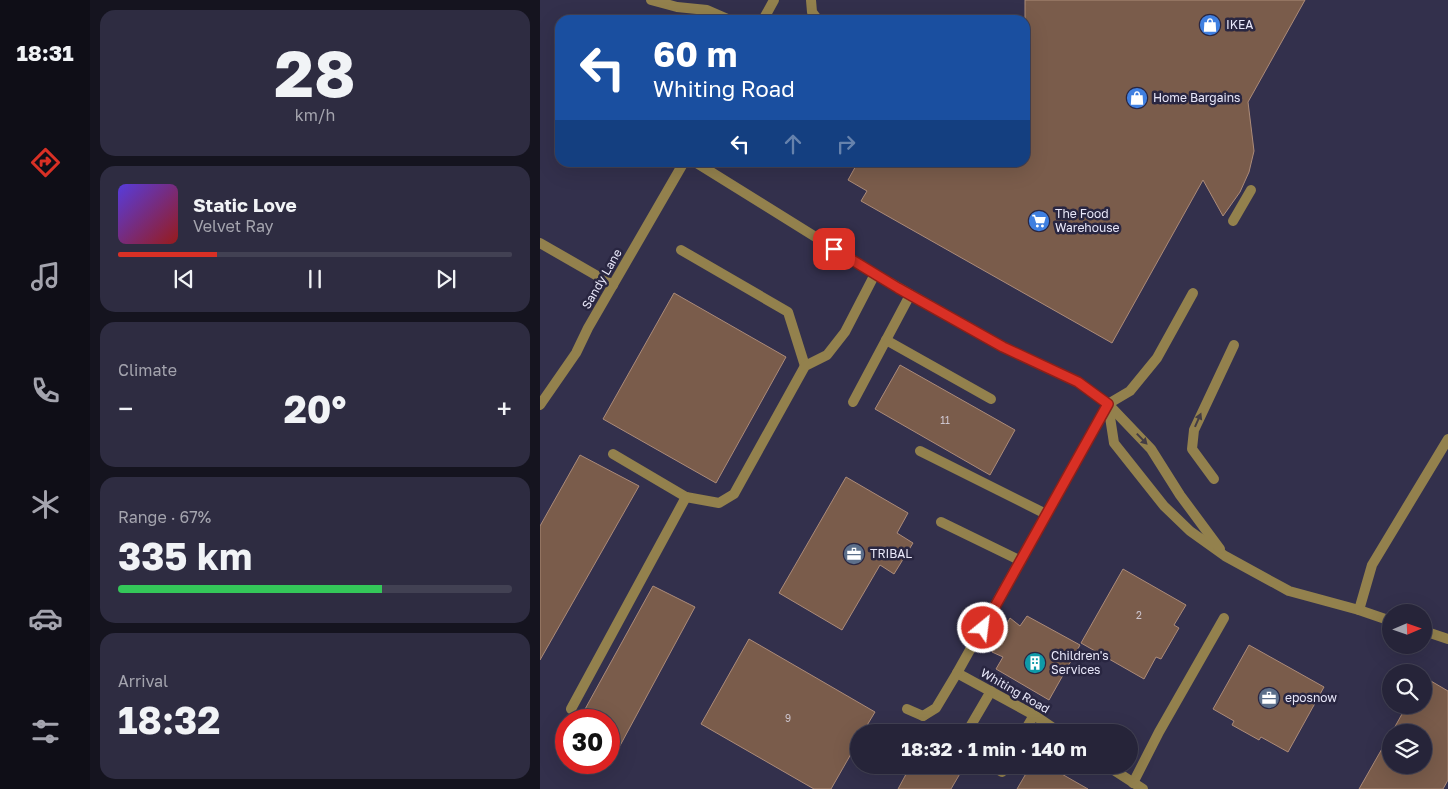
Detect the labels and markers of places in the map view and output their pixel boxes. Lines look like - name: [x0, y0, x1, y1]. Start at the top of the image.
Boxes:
- shop icon: IKEA: [1198, 13, 1222, 37]
- place label: IKEA: [1226, 17, 1253, 32]
- shop icon: Home Bargains: [1125, 86, 1149, 110]
- place label: Home Bargains: [1153, 90, 1240, 105]
- place label: The Food Warehouse: [1055, 206, 1120, 235]
- supermarket icon: The Food Warehouse: [1027, 209, 1051, 233]
- pin: [813, 228, 855, 270]
- office icon: TRIBAL: [842, 542, 866, 566]
- place label: TRIBAL: [870, 546, 912, 561]
- place label: Children's Services: [1051, 648, 1109, 677]
- building icon: Children's Services: [1023, 651, 1047, 675]
- office icon: eposnow: [1257, 686, 1281, 710]
- place label: eposnow: [1285, 690, 1337, 705]

